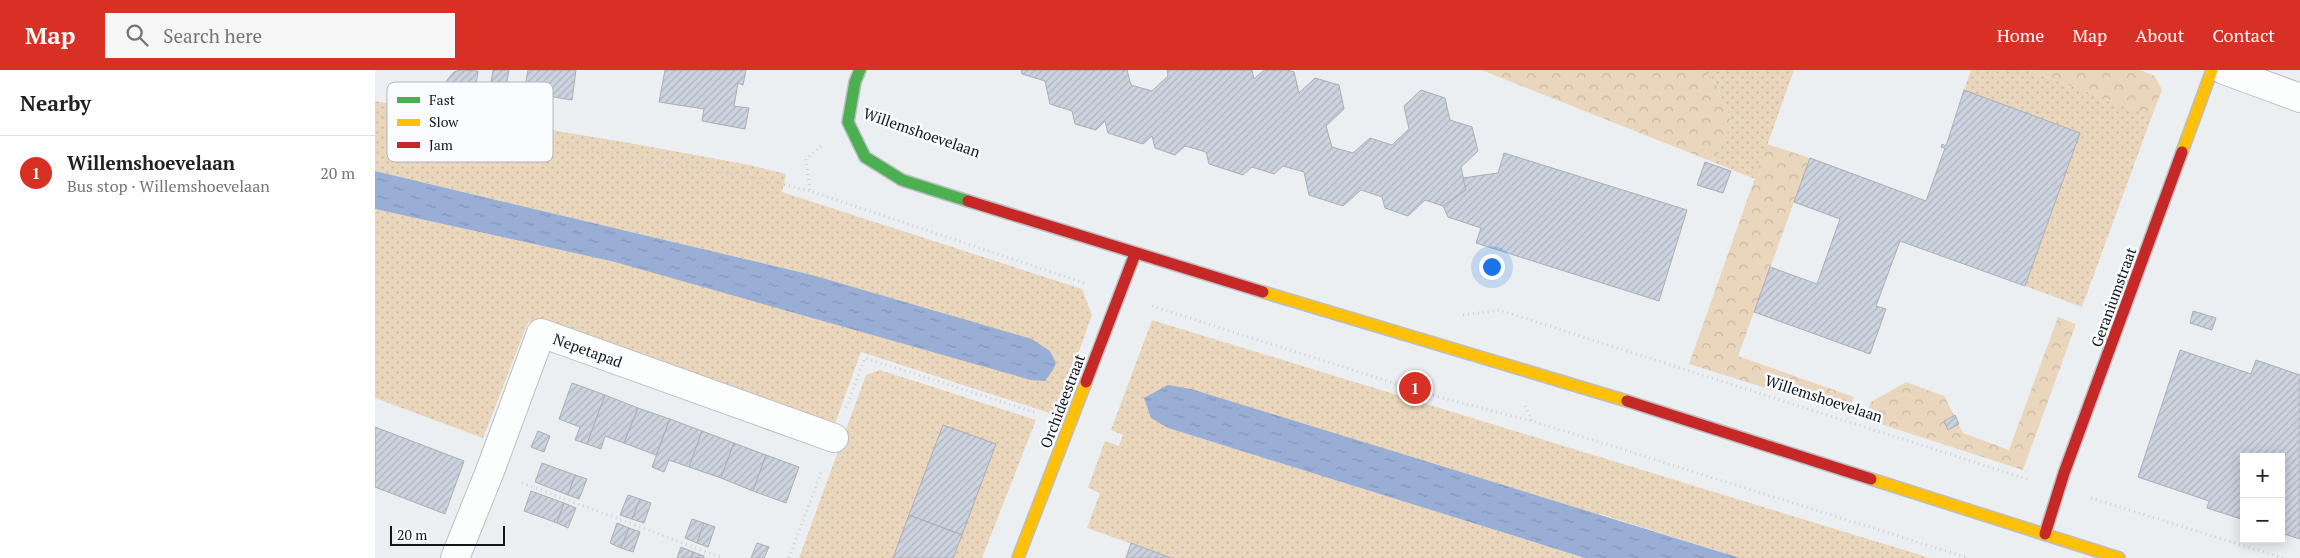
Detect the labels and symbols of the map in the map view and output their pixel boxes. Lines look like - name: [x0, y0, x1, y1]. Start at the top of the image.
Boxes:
- legend: [387, 82, 553, 162]
- text: Fast: [429, 90, 456, 109]
- street label: Willemshoevelaan: [861, 103, 983, 161]
- text: Slow: [429, 112, 459, 131]
- text: Jam: [429, 135, 453, 154]
- street label: Geraniumstraat: [2086, 244, 2140, 350]
- your location: [1479, 254, 1505, 280]
- street label: Nepetapad: [551, 328, 625, 372]
- street label: Orchideestraat: [1035, 351, 1089, 451]
- pin: 1: [1399, 369, 1431, 407]
- street label: Willemshoevelaan: [1763, 370, 1885, 426]
- scale bar: [390, 523, 505, 546]

